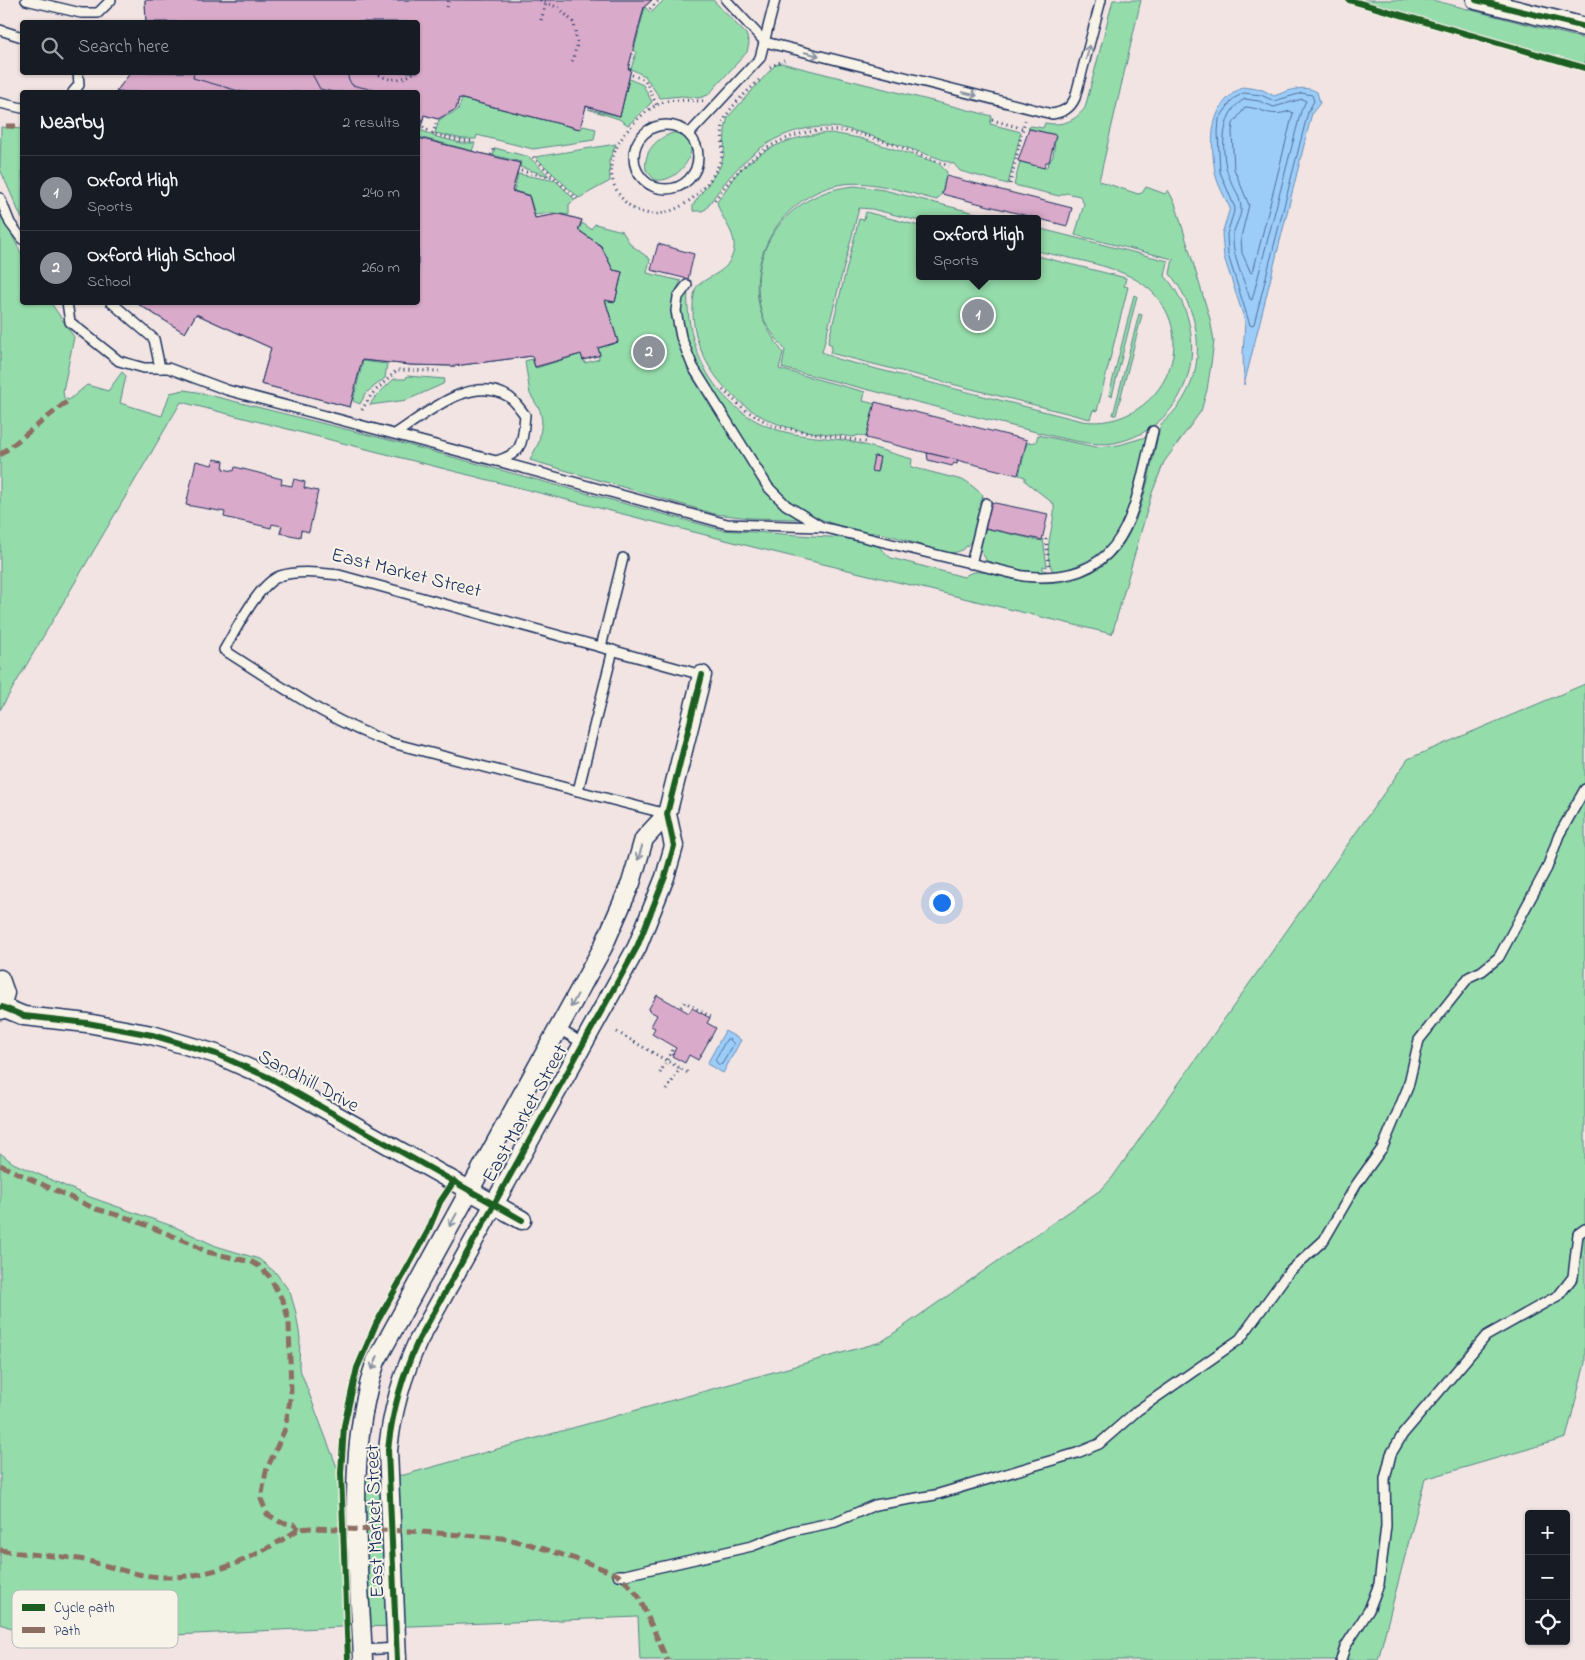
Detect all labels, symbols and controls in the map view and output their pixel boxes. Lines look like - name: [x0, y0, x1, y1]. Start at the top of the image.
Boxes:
- search box: [20, 20, 420, 75]
- icon: search: [38, 34, 66, 62]
- text: Search here: [78, 34, 169, 61]
- one-way arrow: [1083, 44, 1093, 60]
- one-way arrow: [804, 50, 820, 59]
- one-way arrow: [961, 90, 977, 99]
- text: Nearby: [40, 108, 104, 138]
- text: 2 results: [342, 111, 400, 135]
- text: Oxford High: [87, 168, 178, 195]
- text: 1: [53, 181, 59, 205]
- text: 240 m: [362, 181, 400, 205]
- text: Sports: [87, 195, 133, 219]
- popup: [916, 215, 1041, 280]
- text: Oxford High: [933, 222, 1024, 249]
- text: Oxford High School: [87, 243, 235, 270]
- text: Sports: [933, 249, 979, 273]
- text: 2: [52, 256, 60, 280]
- text: 260 m: [362, 256, 400, 280]
- text: School: [87, 270, 131, 294]
- pin: 1: [962, 296, 994, 334]
- pin: 2: [633, 333, 665, 371]
- street label: East Market Street: [328, 541, 484, 607]
- one-way arrow: [634, 845, 644, 861]
- your location: [929, 890, 955, 916]
- one-way arrow: [568, 994, 578, 1008]
- street label: East Market Street: [476, 1039, 576, 1188]
- street label: Sandhill Drive: [252, 1043, 364, 1121]
- one-way arrow: [447, 1212, 457, 1227]
- one-way arrow: [370, 1355, 380, 1370]
- street label: East Market Street: [359, 1443, 393, 1598]
- map controls: [1525, 1510, 1570, 1645]
- button: +: [1525, 1510, 1570, 1555]
- button: −: [1525, 1555, 1570, 1600]
- legend: [12, 1590, 178, 1648]
- text: Cycle path: [54, 1598, 115, 1620]
- button: locate: [1525, 1600, 1570, 1645]
- text: Path: [54, 1621, 80, 1642]

